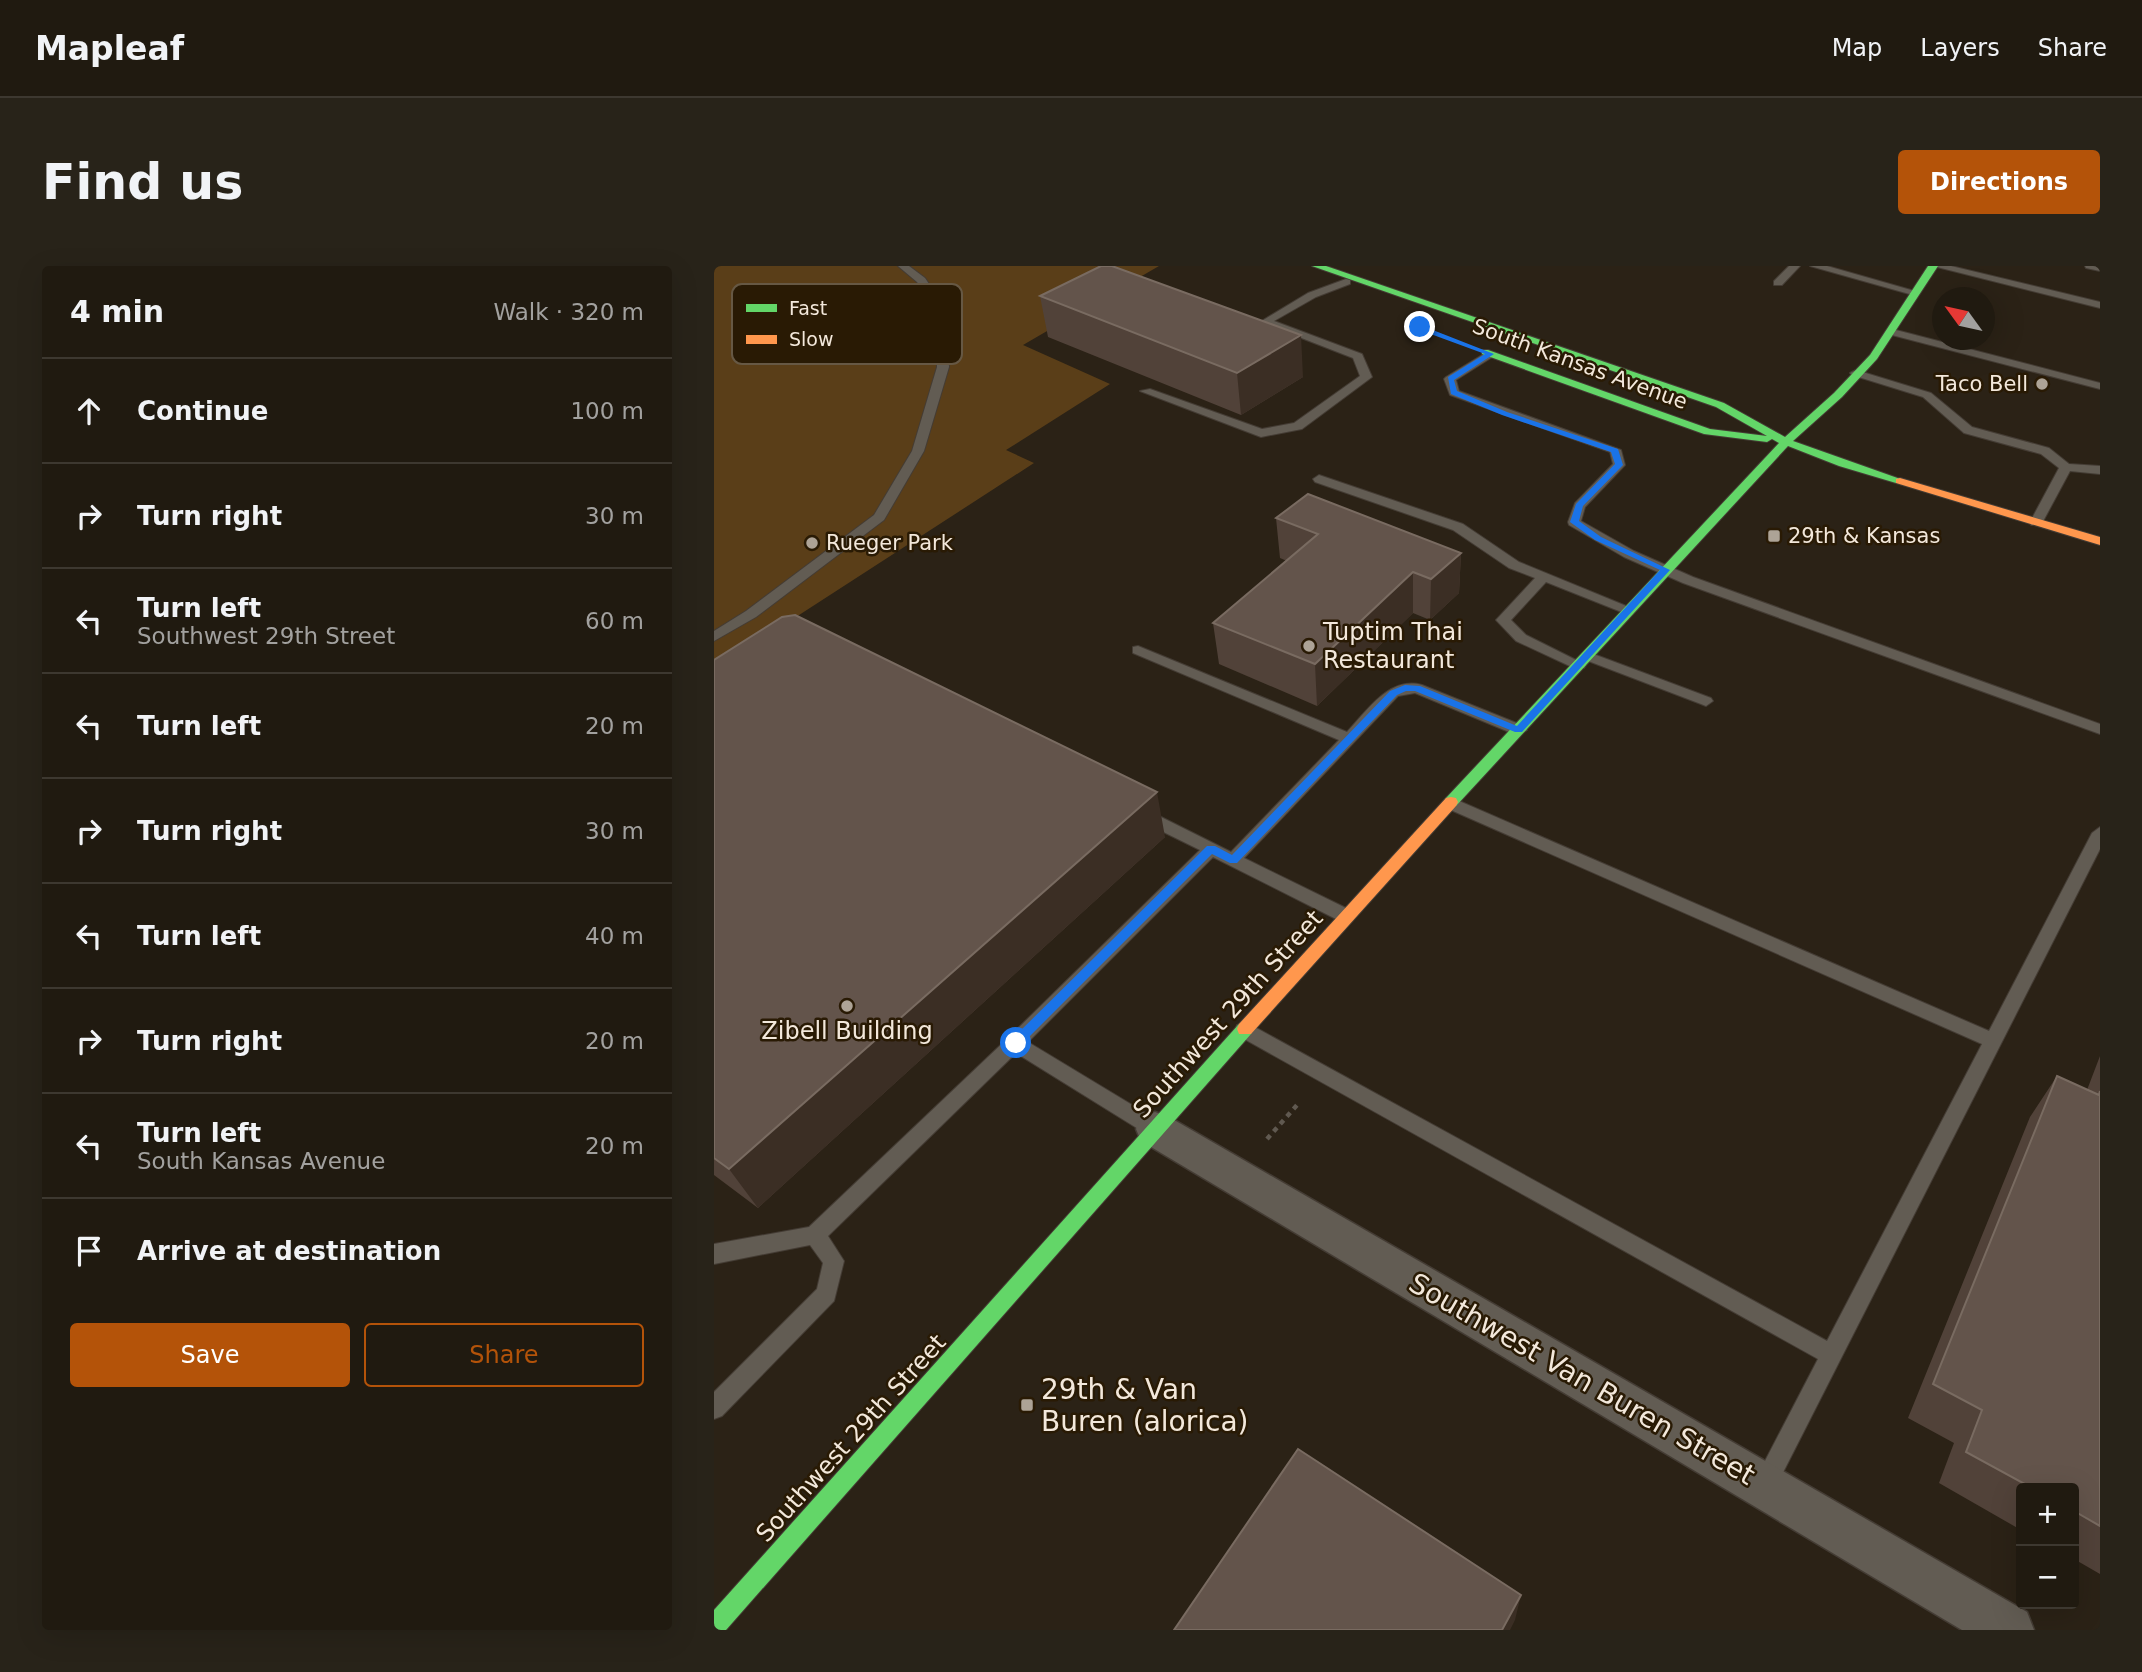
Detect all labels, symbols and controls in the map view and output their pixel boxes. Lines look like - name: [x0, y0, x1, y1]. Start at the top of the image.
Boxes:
- text: Mapleaf: [35, 29, 184, 68]
- text: Map: [1832, 34, 1882, 62]
- text: Layers: [1920, 34, 2000, 62]
- text: Share: [2038, 34, 2107, 62]
- button: Directions: [1898, 150, 2100, 214]
- text: Find us: [42, 154, 243, 211]
- legend: [732, 284, 962, 364]
- north arrow: [1932, 287, 1995, 350]
- text: 4 min: [70, 294, 164, 329]
- text: Fast: [789, 297, 827, 319]
- text: Walk · 320 m: [493, 299, 644, 325]
- route end: [1404, 311, 1435, 342]
- street label: South Kansas Avenue: [1469, 314, 1691, 414]
- text: Slow: [789, 328, 834, 350]
- place label: Taco Bell: [1935, 372, 2028, 396]
- marker: Taco Bell: [2034, 376, 2050, 392]
- icon: ahead: [70, 392, 108, 430]
- text: Continue: [137, 396, 268, 426]
- text: 100 m: [570, 398, 644, 424]
- icon: right: [70, 497, 108, 535]
- text: Turn right: [137, 501, 282, 531]
- text: 30 m: [585, 503, 644, 529]
- place label: 29th & Kansas: [1788, 524, 1940, 548]
- marker: 29th & Kansas: [1766, 528, 1782, 544]
- place label: Rueger Park: [826, 531, 954, 555]
- marker: Rueger Park: [804, 535, 820, 551]
- text: Turn left: [137, 593, 261, 623]
- icon: left: [70, 602, 108, 640]
- text: 60 m: [585, 608, 644, 634]
- place label: Tuptim Thai Restaurant: [1322, 618, 1463, 674]
- text: Southwest 29th Street: [137, 623, 395, 649]
- marker: Tuptim Thai Restaurant: [1301, 638, 1317, 654]
- icon: left: [70, 707, 108, 745]
- text: Turn left: [137, 711, 261, 741]
- text: 20 m: [585, 713, 644, 739]
- icon: right: [70, 812, 108, 850]
- text: Turn right: [137, 816, 282, 846]
- text: 30 m: [585, 818, 644, 844]
- street label: Southwest 29th Street: [1127, 905, 1329, 1123]
- icon: left: [70, 917, 108, 955]
- text: Turn left: [137, 921, 261, 951]
- text: 40 m: [585, 923, 644, 949]
- marker: Zibell Building: [839, 998, 855, 1014]
- place label: Zibell Building: [761, 1017, 933, 1045]
- icon: right: [70, 1022, 108, 1060]
- text: Turn right: [137, 1026, 282, 1056]
- route start: [1000, 1027, 1031, 1058]
- text: 20 m: [585, 1028, 644, 1054]
- text: Turn left: [137, 1118, 261, 1148]
- icon: left: [70, 1127, 108, 1165]
- text: 20 m: [585, 1133, 644, 1159]
- text: South Kansas Avenue: [137, 1148, 385, 1174]
- icon: arrive: [70, 1232, 108, 1270]
- text: Arrive at destination: [137, 1236, 441, 1266]
- street label: Southwest Van Buren Street: [1403, 1266, 1761, 1492]
- button: Save: [70, 1323, 350, 1387]
- button: Share: [364, 1323, 644, 1387]
- street label: Southwest 29th Street: [750, 1329, 952, 1547]
- place label: 29th & Van Buren (alorica): [1041, 1373, 1248, 1438]
- marker: 29th & Van Buren (alorica): [1019, 1397, 1035, 1413]
- map controls: [2016, 1483, 2079, 1609]
- button: +: [2016, 1483, 2079, 1546]
- button: −: [2016, 1546, 2079, 1609]

